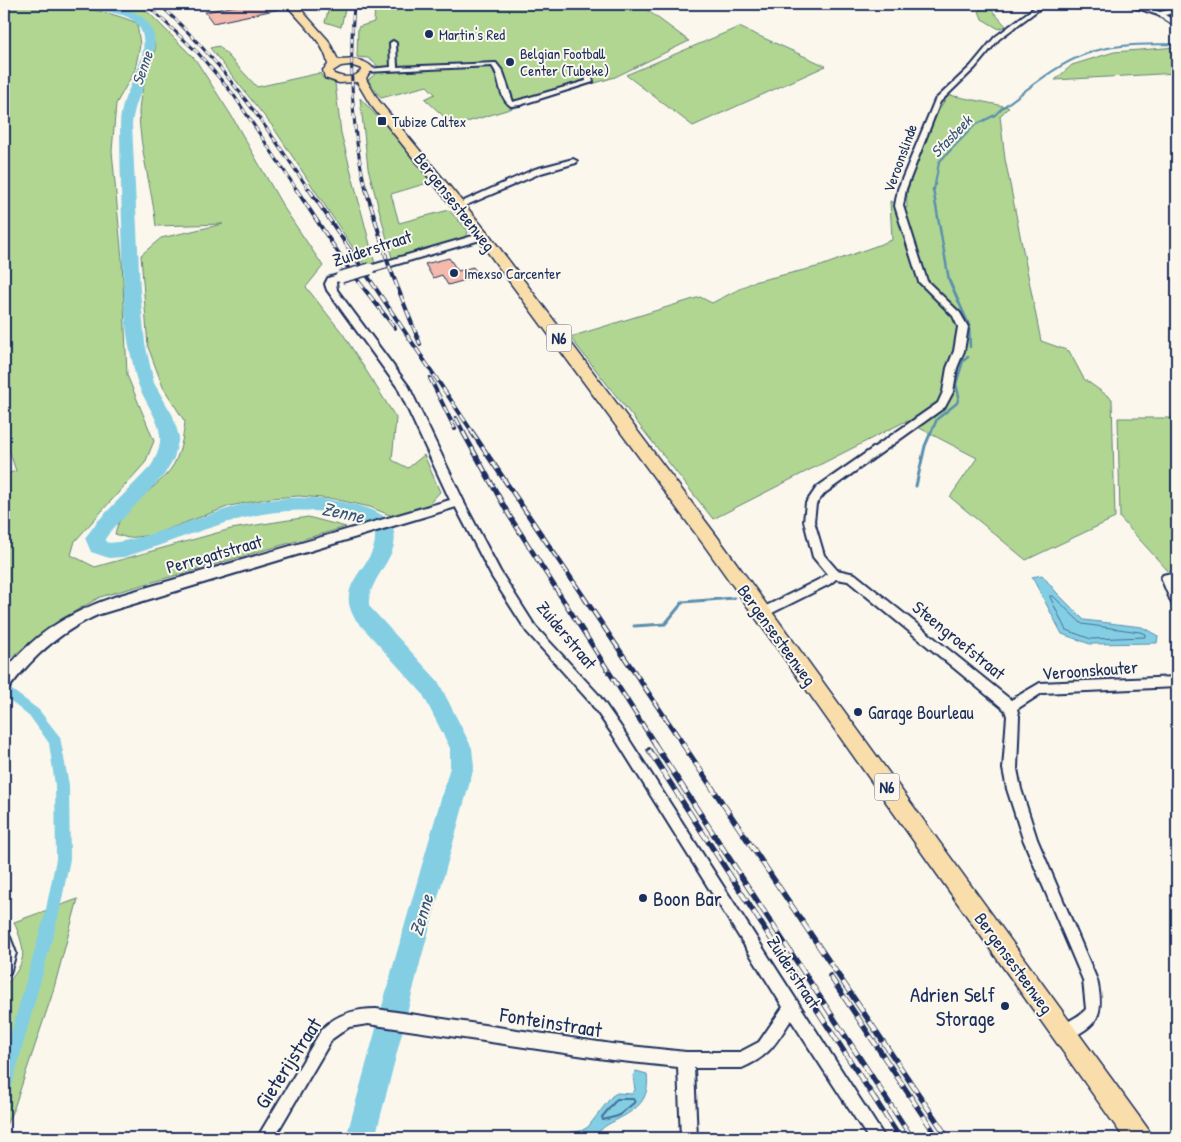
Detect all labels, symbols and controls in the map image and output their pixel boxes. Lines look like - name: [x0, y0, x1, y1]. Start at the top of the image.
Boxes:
- place label: Martin's Red: [439, 24, 505, 45]
- marker: Martin's Red: [423, 28, 435, 40]
- place label: Belgian Football Center (Tubeke): [520, 43, 609, 81]
- water label: Senne: [126, 47, 158, 88]
- marker: Belgian Football Center (Tubeke): [504, 56, 516, 68]
- water label: Stasbeek: [925, 109, 978, 162]
- place label: Tubize Caltex: [392, 111, 467, 132]
- marker: Tubize Caltex: [376, 115, 388, 127]
- street label: Veroonslinde: [878, 121, 922, 195]
- street label: Bergensesteenweg: [408, 147, 502, 257]
- street label: Zuiderstraat: [329, 223, 416, 273]
- place label: Imexso Carcenter: [464, 263, 561, 284]
- marker: Imexso Carcenter: [448, 267, 460, 279]
- road number: N6: [546, 324, 572, 352]
- water label: Zenne: [320, 495, 368, 529]
- street label: Perregatstraat: [163, 528, 266, 580]
- street label: Bergensesteenweg: [732, 579, 822, 691]
- street label: Steengroefstraat: [907, 595, 1011, 686]
- street label: Zuiderstraat: [531, 596, 603, 675]
- street label: Veroonskouter: [1041, 654, 1139, 686]
- place label: Garage Bourleau: [868, 700, 974, 725]
- marker: Garage Bourleau: [852, 706, 864, 718]
- road number: N6: [874, 774, 900, 800]
- place label: Boon Bar: [653, 884, 722, 913]
- water label: Zenne: [402, 890, 440, 939]
- marker: Boon Bar: [637, 892, 649, 904]
- street label: Bergensesteenweg: [969, 907, 1059, 1019]
- street label: Zuiderstraat: [761, 931, 827, 1014]
- place label: Adrien Self Storage: [910, 980, 995, 1033]
- street label: Fonteinstraat: [497, 999, 605, 1044]
- marker: Adrien Self Storage: [999, 1000, 1011, 1012]
- street label: Gieterijstraat: [248, 1011, 329, 1114]

